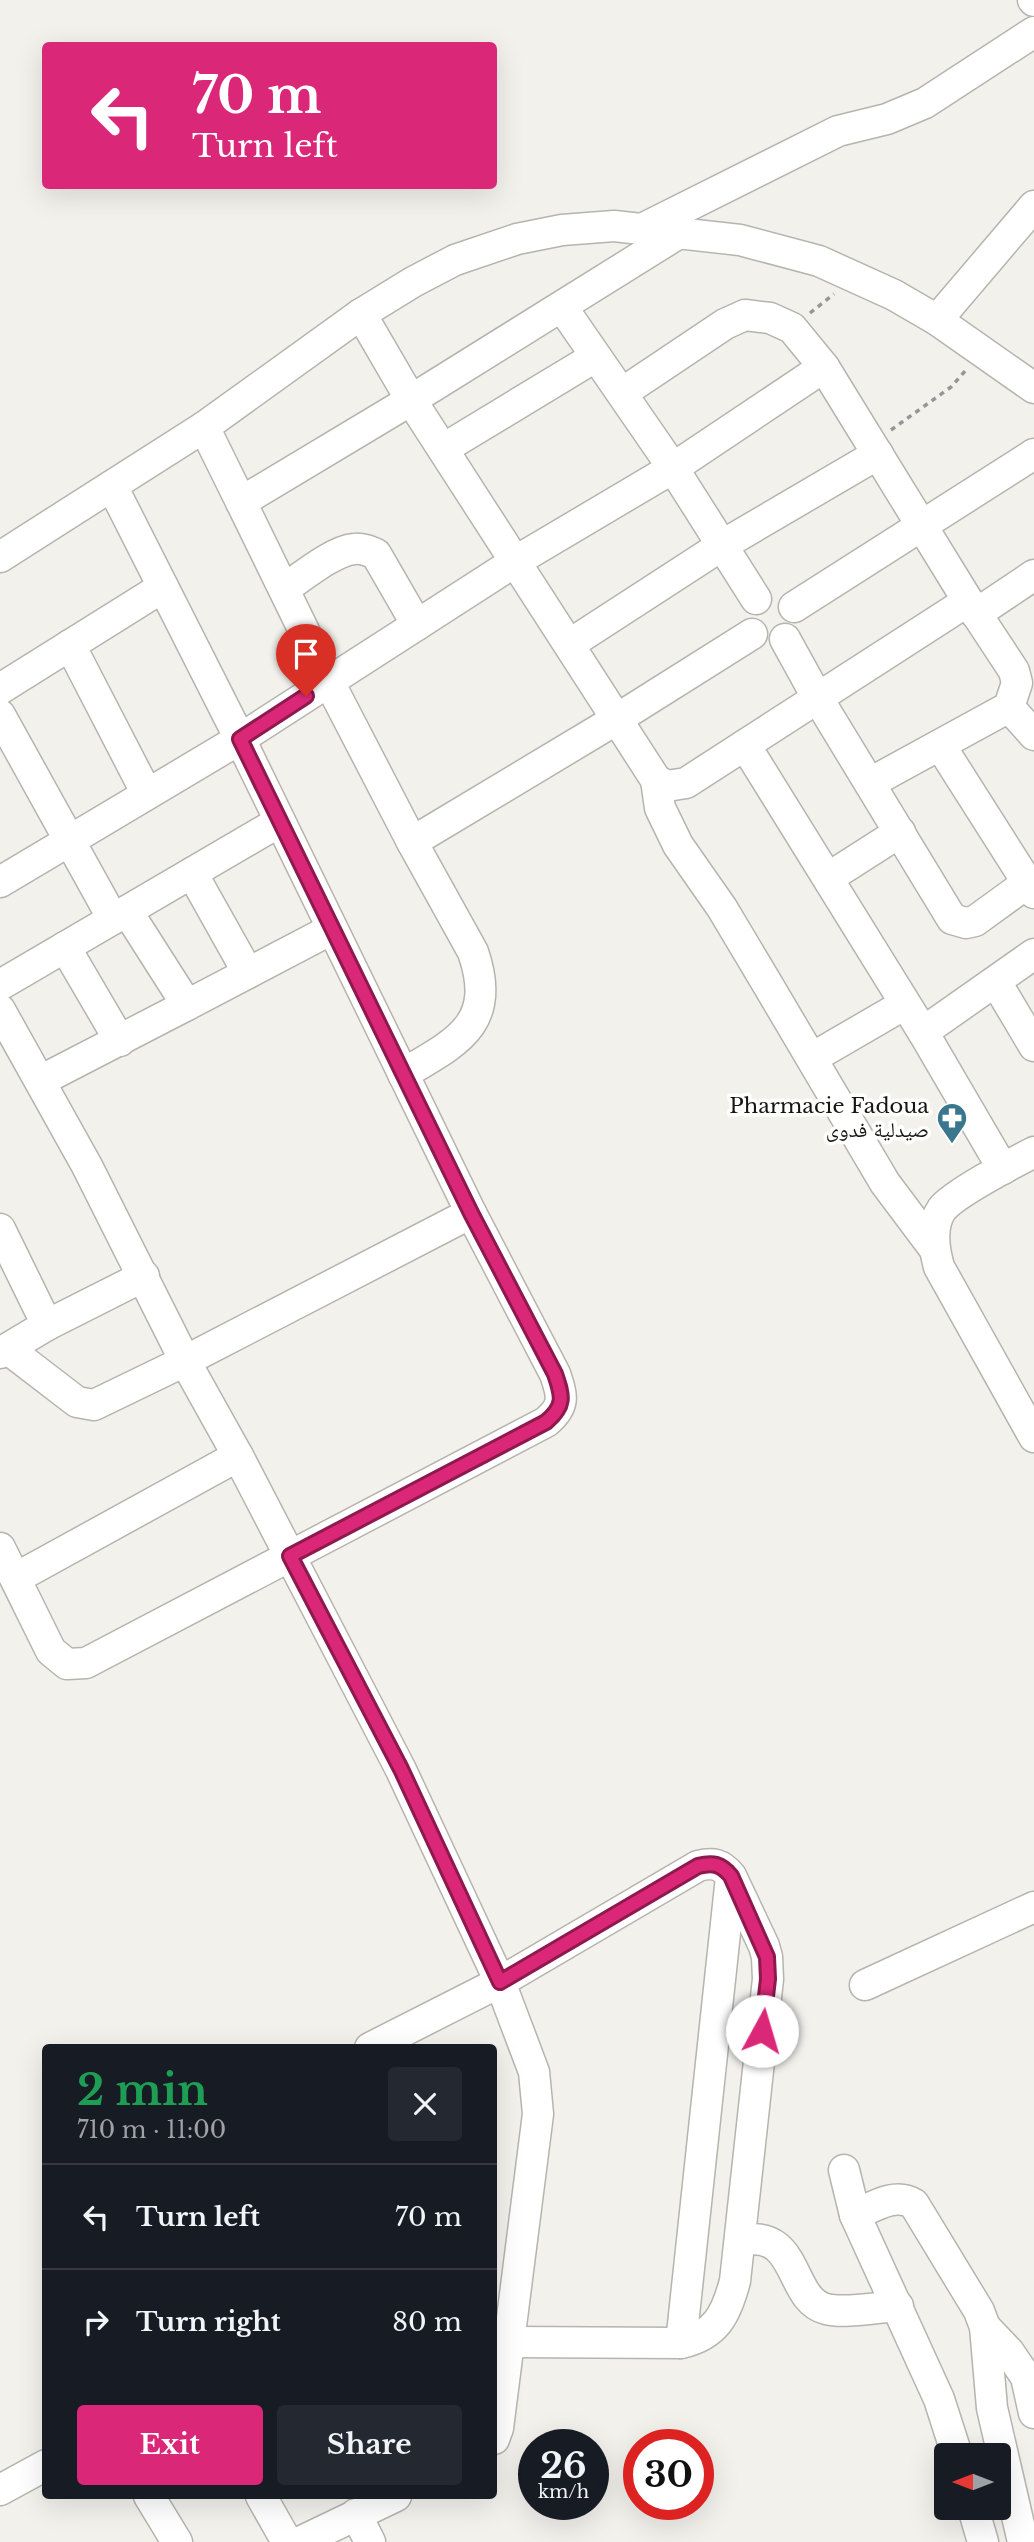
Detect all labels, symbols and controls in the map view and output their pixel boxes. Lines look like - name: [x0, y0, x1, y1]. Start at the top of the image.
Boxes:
- text: 70 m: [192, 65, 322, 126]
- icon: left: [77, 70, 168, 161]
- text: Turn left: [192, 126, 338, 166]
- pin: [276, 624, 336, 696]
- icon: arrive: [287, 635, 325, 673]
- place label: Pharmacie Fadoua صيدلية فدوى: [729, 1093, 929, 1143]
- pharmacy icon: Pharmacie Fadoua صيدلية فدوى: [935, 1101, 969, 1145]
- position arrow: [725, 1994, 799, 2068]
- text: 2 min: [77, 2064, 208, 2116]
- button: close: [388, 2067, 462, 2141]
- text: 710 m · 11:00: [77, 2116, 226, 2144]
- icon: left: [77, 2198, 115, 2236]
- text: Turn left: [136, 2201, 260, 2233]
- text: 70 m: [395, 2201, 462, 2233]
- icon: right: [77, 2303, 115, 2341]
- text: Turn right: [136, 2306, 281, 2338]
- text: 80 m: [392, 2306, 462, 2338]
- button: Exit: [77, 2405, 263, 2485]
- button: Share: [277, 2405, 462, 2485]
- speed limit sign: 30: [623, 2429, 714, 2520]
- north arrow: [934, 2443, 1012, 2520]
- map controls: [934, 2443, 1011, 2520]
- text: 26: [540, 2444, 587, 2487]
- text: km/h: [538, 2481, 589, 2503]

